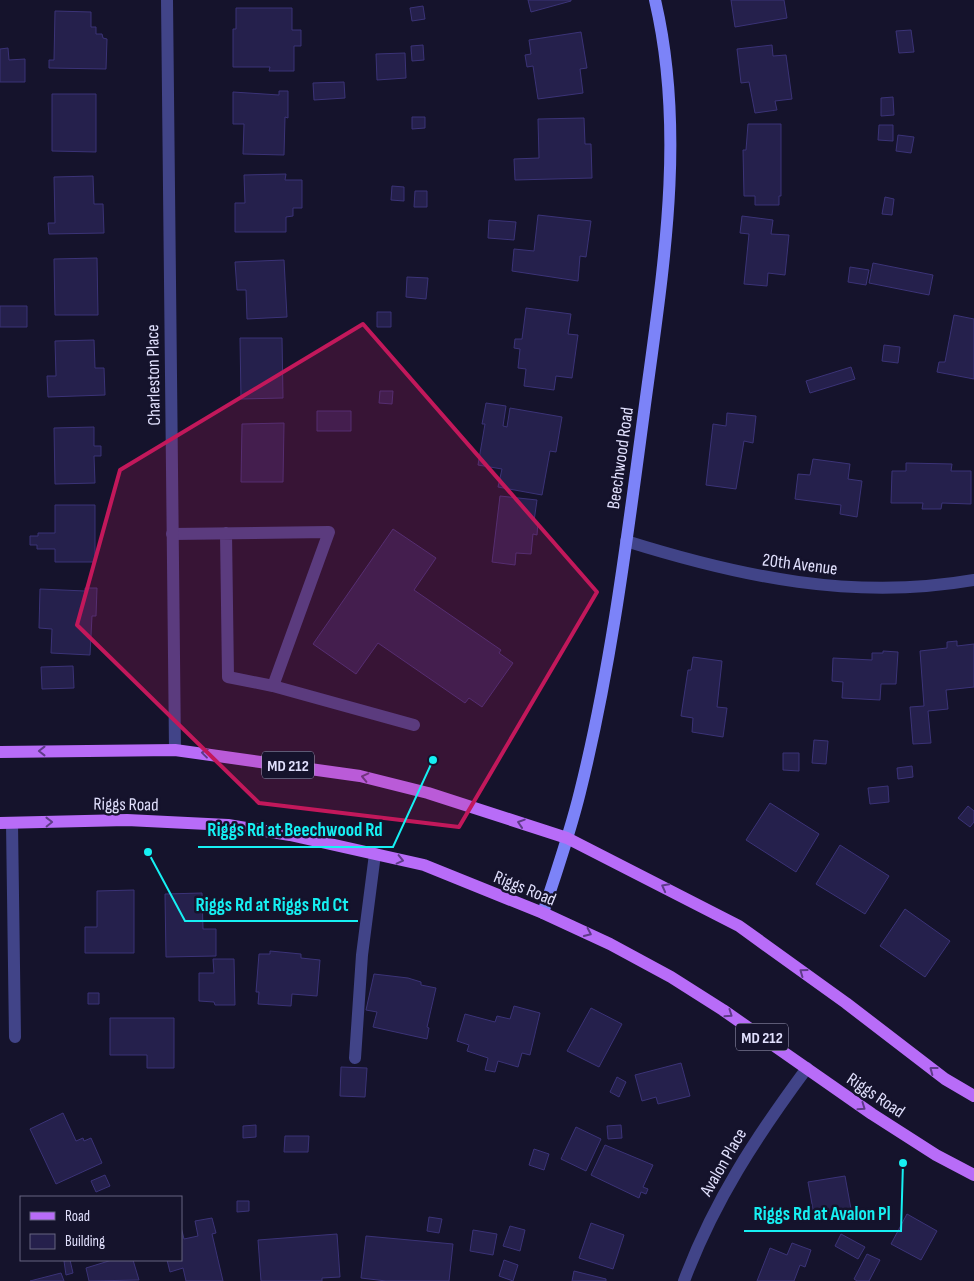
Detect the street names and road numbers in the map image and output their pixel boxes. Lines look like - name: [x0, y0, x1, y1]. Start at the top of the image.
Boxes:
- street label: Charleston Place: [142, 324, 165, 426]
- street label: Beechwood Road: [603, 406, 638, 510]
- street label: 20th Avenue: [761, 549, 839, 580]
- road number: MD 212: [262, 752, 314, 778]
- street label: Riggs Road: [93, 793, 159, 816]
- street label: Riggs Road: [491, 866, 559, 910]
- road number: MD 212: [736, 1024, 788, 1050]
- street label: Riggs Road: [843, 1068, 909, 1122]
- street label: Avalon Place: [695, 1125, 751, 1201]

